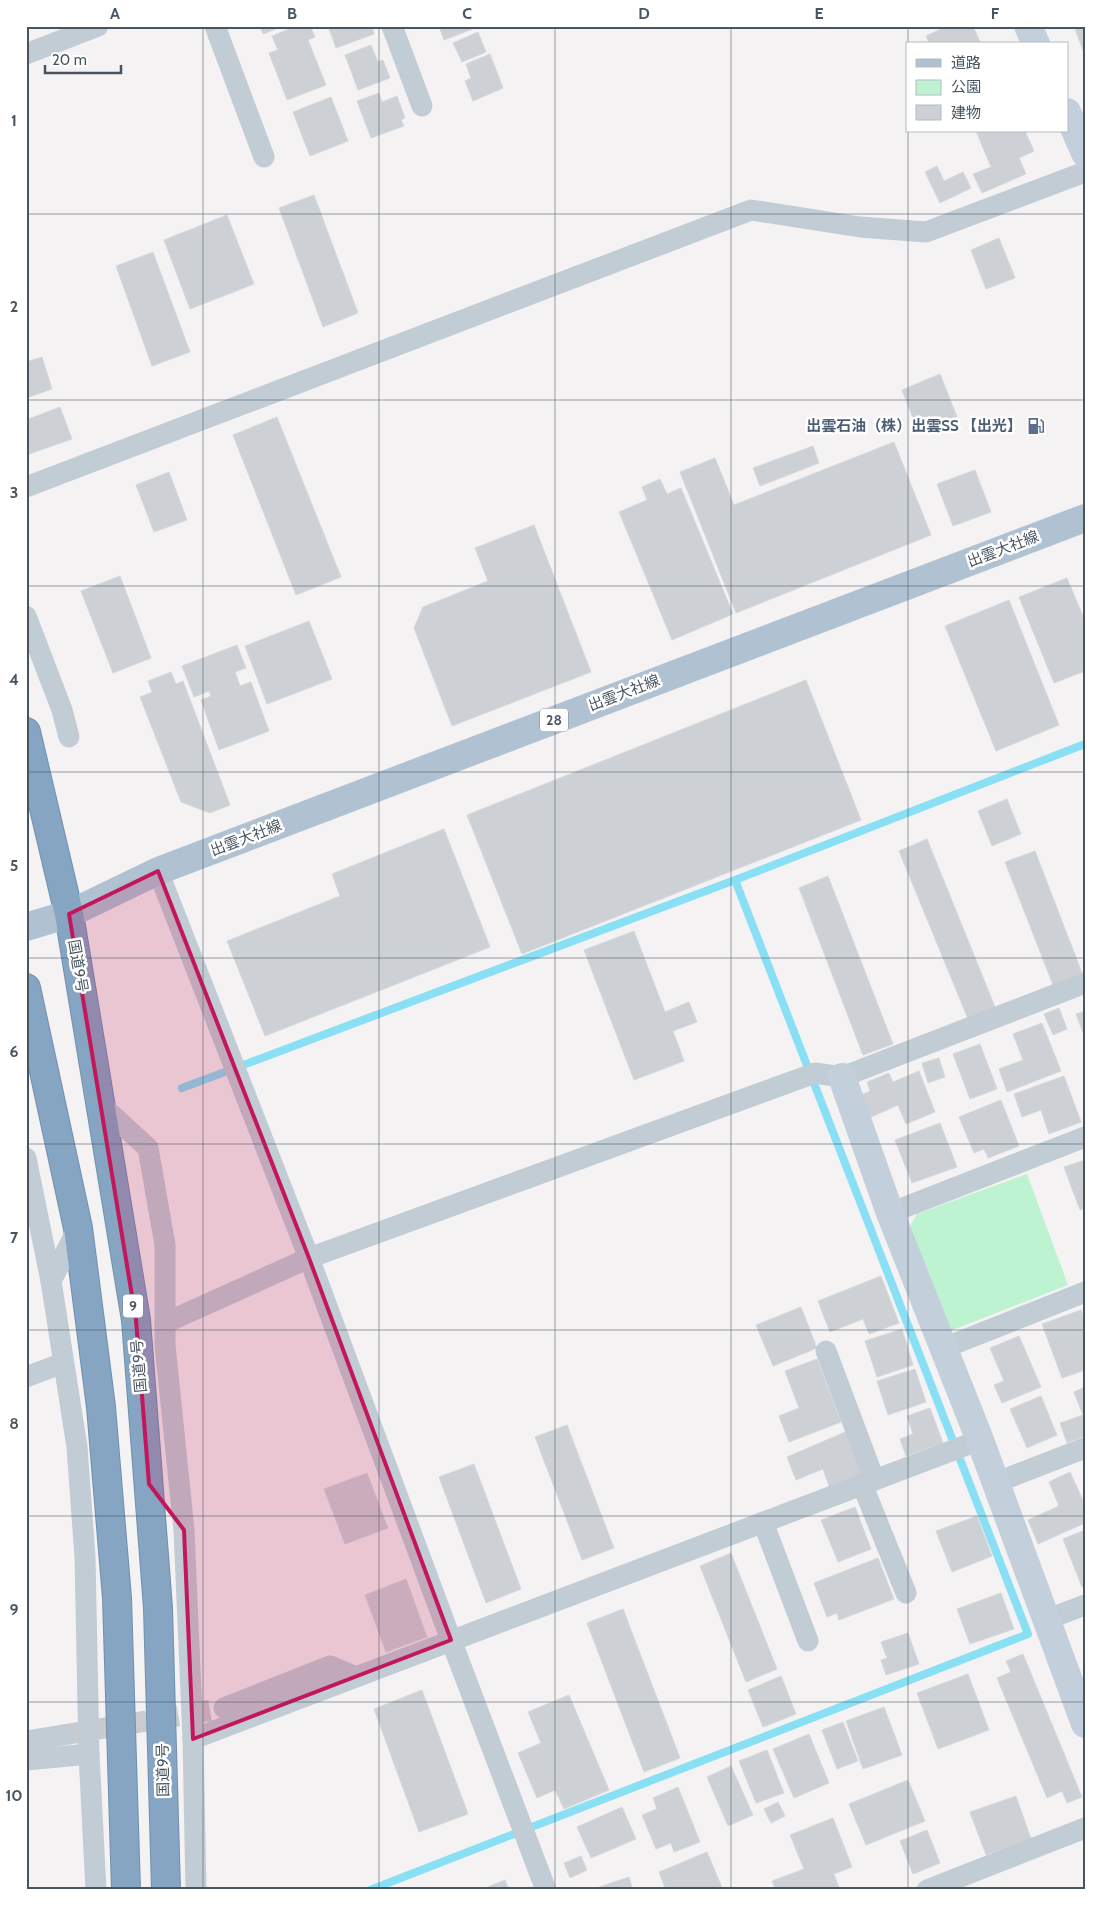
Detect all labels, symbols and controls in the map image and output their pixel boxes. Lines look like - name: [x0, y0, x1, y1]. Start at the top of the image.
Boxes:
- text: A: [110, 4, 120, 23]
- text: B: [287, 4, 297, 23]
- text: C: [462, 4, 472, 23]
- text: D: [638, 4, 650, 23]
- text: E: [814, 4, 824, 23]
- text: F: [991, 4, 1000, 23]
- scale bar: [45, 42, 121, 74]
- legend: [906, 42, 1068, 132]
- text: 20 m: [52, 51, 87, 69]
- text: 道路: [951, 54, 981, 72]
- text: 公園: [951, 78, 981, 96]
- text: 建物: [951, 104, 981, 122]
- text: 1: [11, 111, 17, 130]
- text: 2: [10, 297, 18, 316]
- fuel station icon: 出雲石油（株）出雲SS 【出光】: [1026, 416, 1046, 436]
- place label: 出雲石油（株）出雲SS 【出光】: [806, 417, 1022, 435]
- text: 3: [10, 483, 18, 502]
- street label: 出雲大社線: [965, 527, 1041, 571]
- text: 4: [9, 670, 19, 689]
- street label: 出雲大社線: [586, 671, 662, 715]
- road number: 28: [540, 708, 568, 732]
- street label: 出雲大社線: [208, 816, 284, 860]
- text: 5: [10, 856, 18, 875]
- street label: 国道9号: [64, 938, 92, 994]
- text: 6: [10, 1042, 19, 1061]
- text: 7: [10, 1228, 19, 1247]
- road number: 9: [123, 1294, 143, 1318]
- street label: 国道9号: [128, 1339, 150, 1393]
- text: 8: [9, 1414, 19, 1433]
- text: 9: [10, 1600, 19, 1619]
- street label: 国道9号: [154, 1743, 172, 1797]
- text: 10: [5, 1786, 23, 1805]

